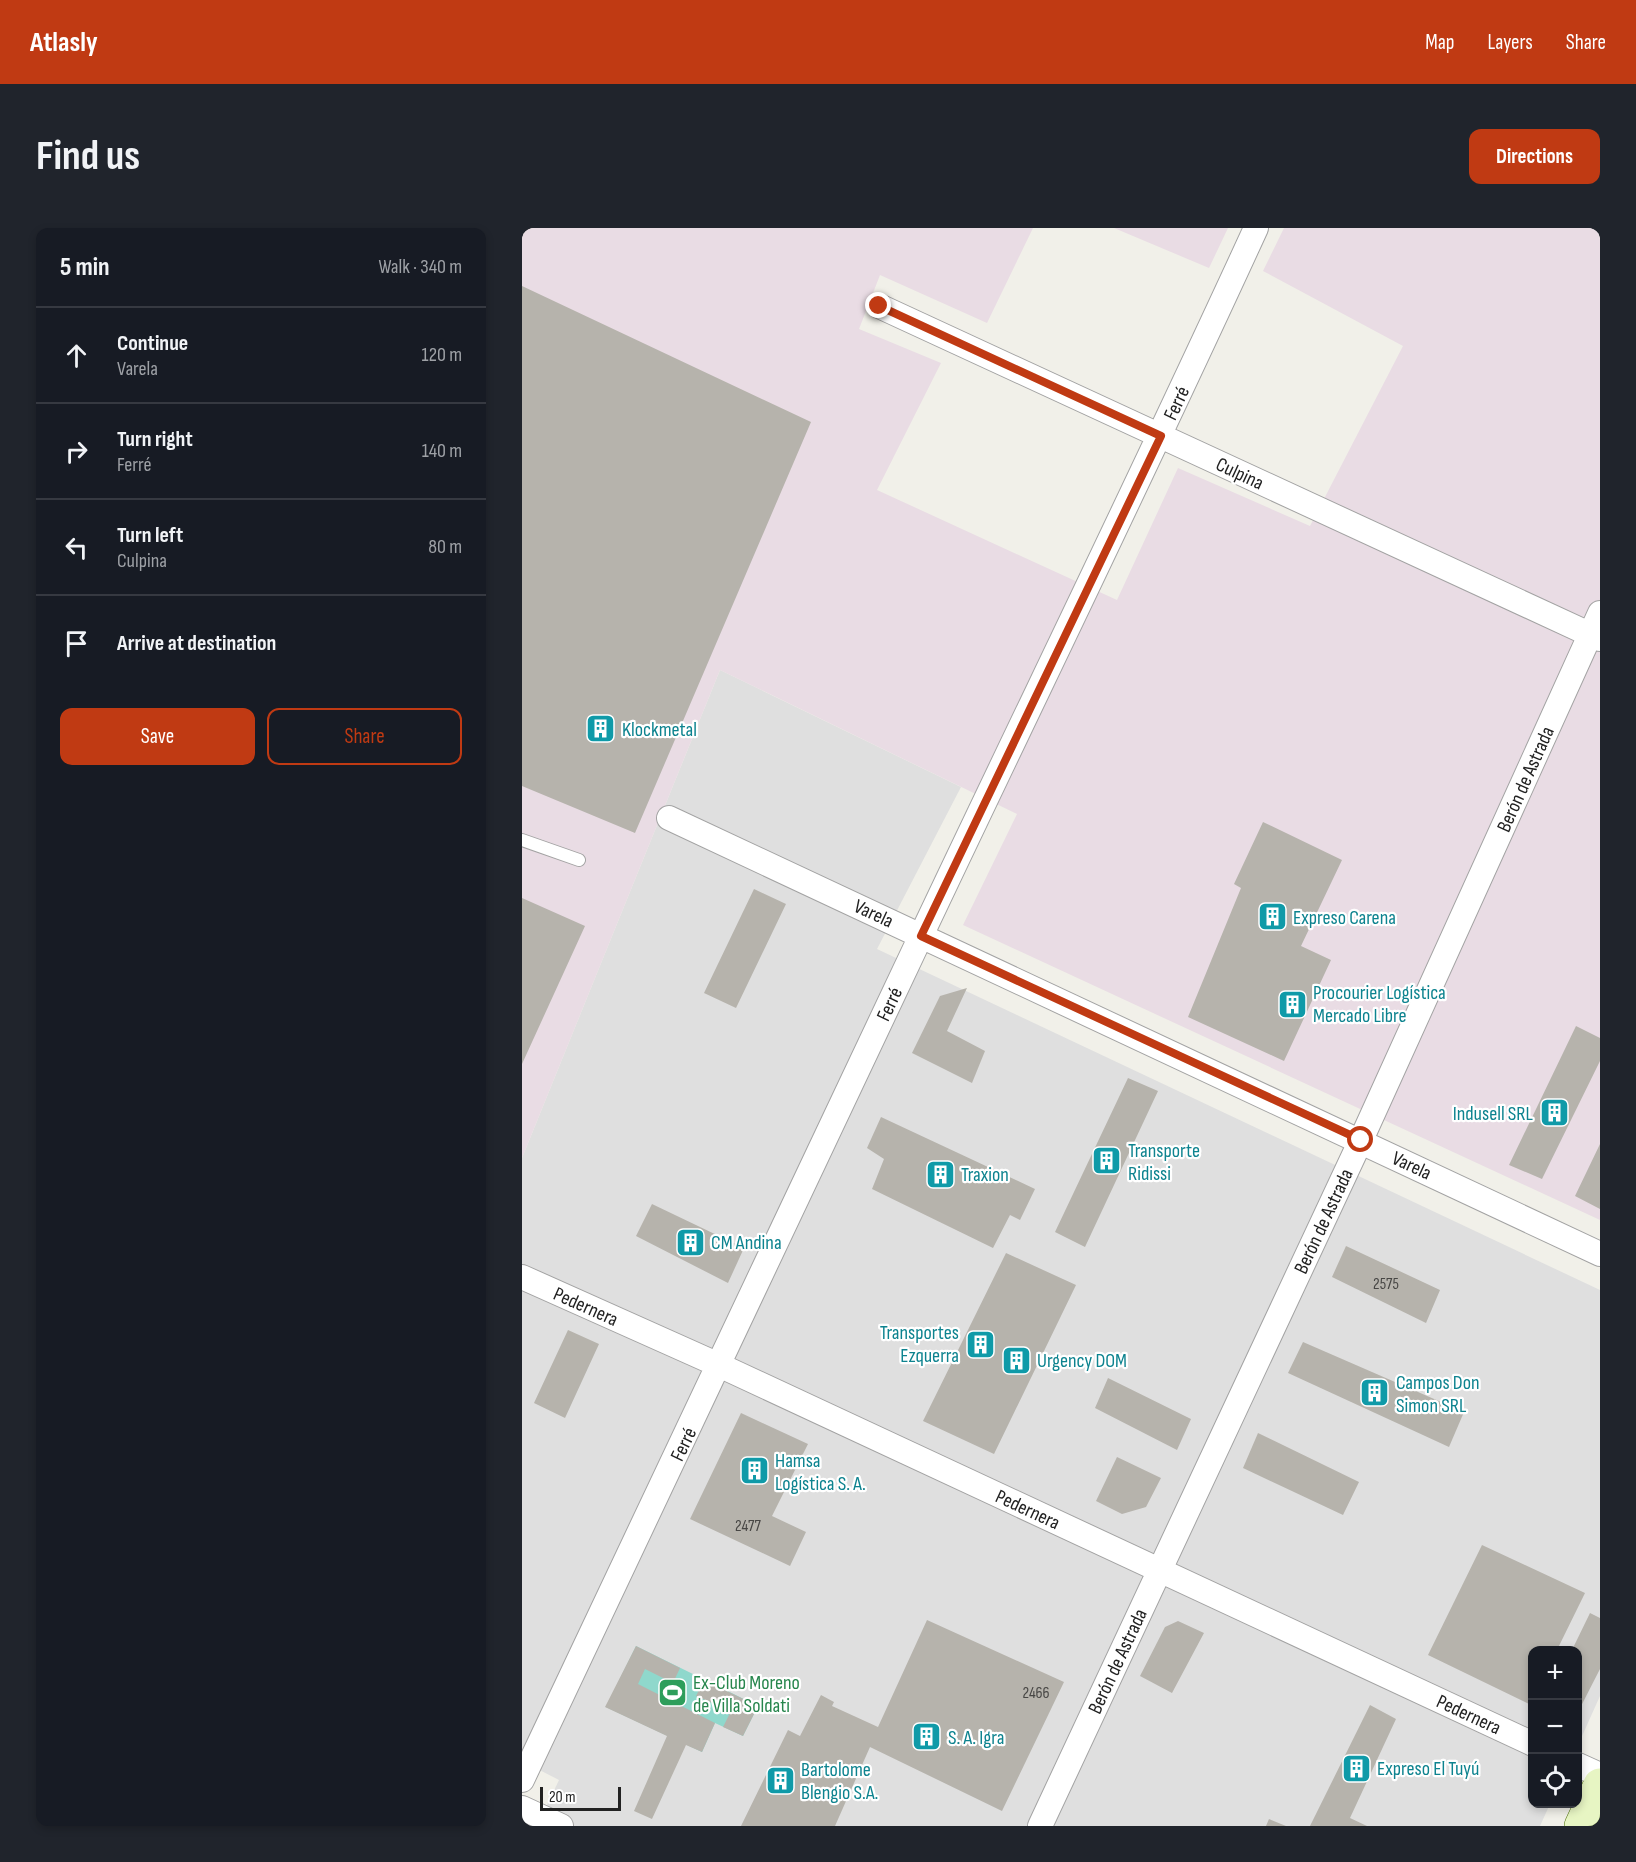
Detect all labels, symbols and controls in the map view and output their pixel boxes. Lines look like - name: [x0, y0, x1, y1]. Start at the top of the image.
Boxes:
- text: Atlasly: [30, 26, 98, 59]
- text: Map: [1425, 30, 1454, 55]
- text: Layers: [1487, 30, 1533, 55]
- text: Share: [1566, 30, 1606, 55]
- button: Directions: [1469, 129, 1600, 184]
- text: Find us: [36, 131, 140, 182]
- text: 5 min: [60, 252, 110, 283]
- text: Walk · 340 m: [378, 255, 462, 279]
- route end: [865, 292, 891, 318]
- text: Continue: [117, 330, 188, 357]
- icon: ahead: [60, 339, 93, 372]
- text: 120 m: [422, 343, 462, 367]
- text: Varela: [117, 357, 158, 381]
- street label: Ferré: [1159, 383, 1195, 424]
- text: Turn right: [117, 426, 193, 453]
- icon: right: [60, 435, 93, 468]
- text: 140 m: [422, 439, 462, 463]
- street label: Culpina: [1212, 452, 1267, 495]
- text: Ferré: [117, 453, 152, 477]
- text: Turn left: [117, 522, 183, 549]
- icon: left: [60, 531, 93, 564]
- text: 80 m: [428, 535, 462, 559]
- text: Culpina: [117, 549, 167, 573]
- icon: arrive: [60, 627, 93, 660]
- text: Arrive at destination: [117, 630, 276, 657]
- button: Save: [60, 708, 255, 765]
- button: Share: [267, 708, 462, 765]
- building icon: Klockmetal: [585, 713, 617, 745]
- place label: Klockmetal: [622, 718, 697, 742]
- street label: Berón de Astrada: [1492, 723, 1560, 836]
- street label: Varela: [850, 894, 897, 933]
- building icon: Expreso Carena: [1256, 901, 1288, 933]
- place label: Expreso Carena: [1293, 906, 1396, 930]
- place label: Procourier Logística Mercado Libre: [1313, 981, 1446, 1028]
- street label: Ferré: [872, 984, 908, 1025]
- building icon: Procourier Logística Mercado Libre: [1276, 988, 1308, 1020]
- building icon: Indusell SRL: [1538, 1097, 1570, 1129]
- place label: Indusell SRL: [1453, 1102, 1534, 1126]
- route start: [1347, 1126, 1373, 1152]
- place label: Transporte Ridissi: [1128, 1139, 1200, 1186]
- building icon: Transporte Ridissi: [1091, 1145, 1123, 1177]
- street label: Varela: [1388, 1146, 1435, 1185]
- building icon: Traxion: [924, 1158, 956, 1190]
- place label: Traxion: [961, 1163, 1009, 1187]
- street label: Berón de Astrada: [1289, 1165, 1359, 1278]
- building icon: CM Andina: [674, 1226, 706, 1258]
- place label: CM Andina: [711, 1231, 782, 1255]
- house number: 2575: [1373, 1275, 1399, 1294]
- street label: Pedernera: [550, 1282, 622, 1332]
- place label: Transportes Ezquerra: [880, 1321, 959, 1368]
- building icon: Transportes Ezquerra: [964, 1328, 996, 1360]
- building icon: Urgency DOM: [1000, 1344, 1032, 1376]
- place label: Urgency DOM: [1037, 1349, 1127, 1373]
- place label: Campos Don Simon SRL: [1396, 1371, 1480, 1418]
- building icon: Campos Don Simon SRL: [1359, 1377, 1391, 1409]
- street label: Ferré: [666, 1424, 702, 1465]
- place label: Hamsa Logística S. A.: [775, 1449, 866, 1496]
- building icon: Hamsa Logística S. A.: [738, 1455, 770, 1487]
- street label: Pedernera: [992, 1485, 1064, 1535]
- house number: 2477: [735, 1517, 762, 1536]
- street label: Berón de Astrada: [1083, 1605, 1153, 1718]
- map controls: [1528, 1646, 1582, 1808]
- button: +: [1528, 1646, 1582, 1700]
- place label: Ex-Club Moreno de Villa Soldati: [693, 1671, 800, 1718]
- sports icon: Ex-Club Moreno de Villa Soldati: [656, 1677, 688, 1709]
- house number: 2466: [1022, 1684, 1050, 1703]
- street label: Pedernera: [1433, 1690, 1505, 1740]
- button: −: [1528, 1700, 1582, 1754]
- building icon: S. A. Igra: [911, 1721, 943, 1753]
- place label: S. A. Igra: [948, 1726, 1004, 1750]
- building icon: Expreso El Tuyú: [1340, 1752, 1372, 1784]
- button: locate: [1528, 1754, 1582, 1808]
- place label: Expreso El Tuyú: [1377, 1757, 1479, 1781]
- place label: Bartolome Blengio S.A.: [801, 1758, 878, 1805]
- building icon: Bartolome Blengio S.A.: [764, 1765, 796, 1797]
- scale bar: [540, 1784, 621, 1812]
- text: 20 m: [549, 1788, 576, 1807]

